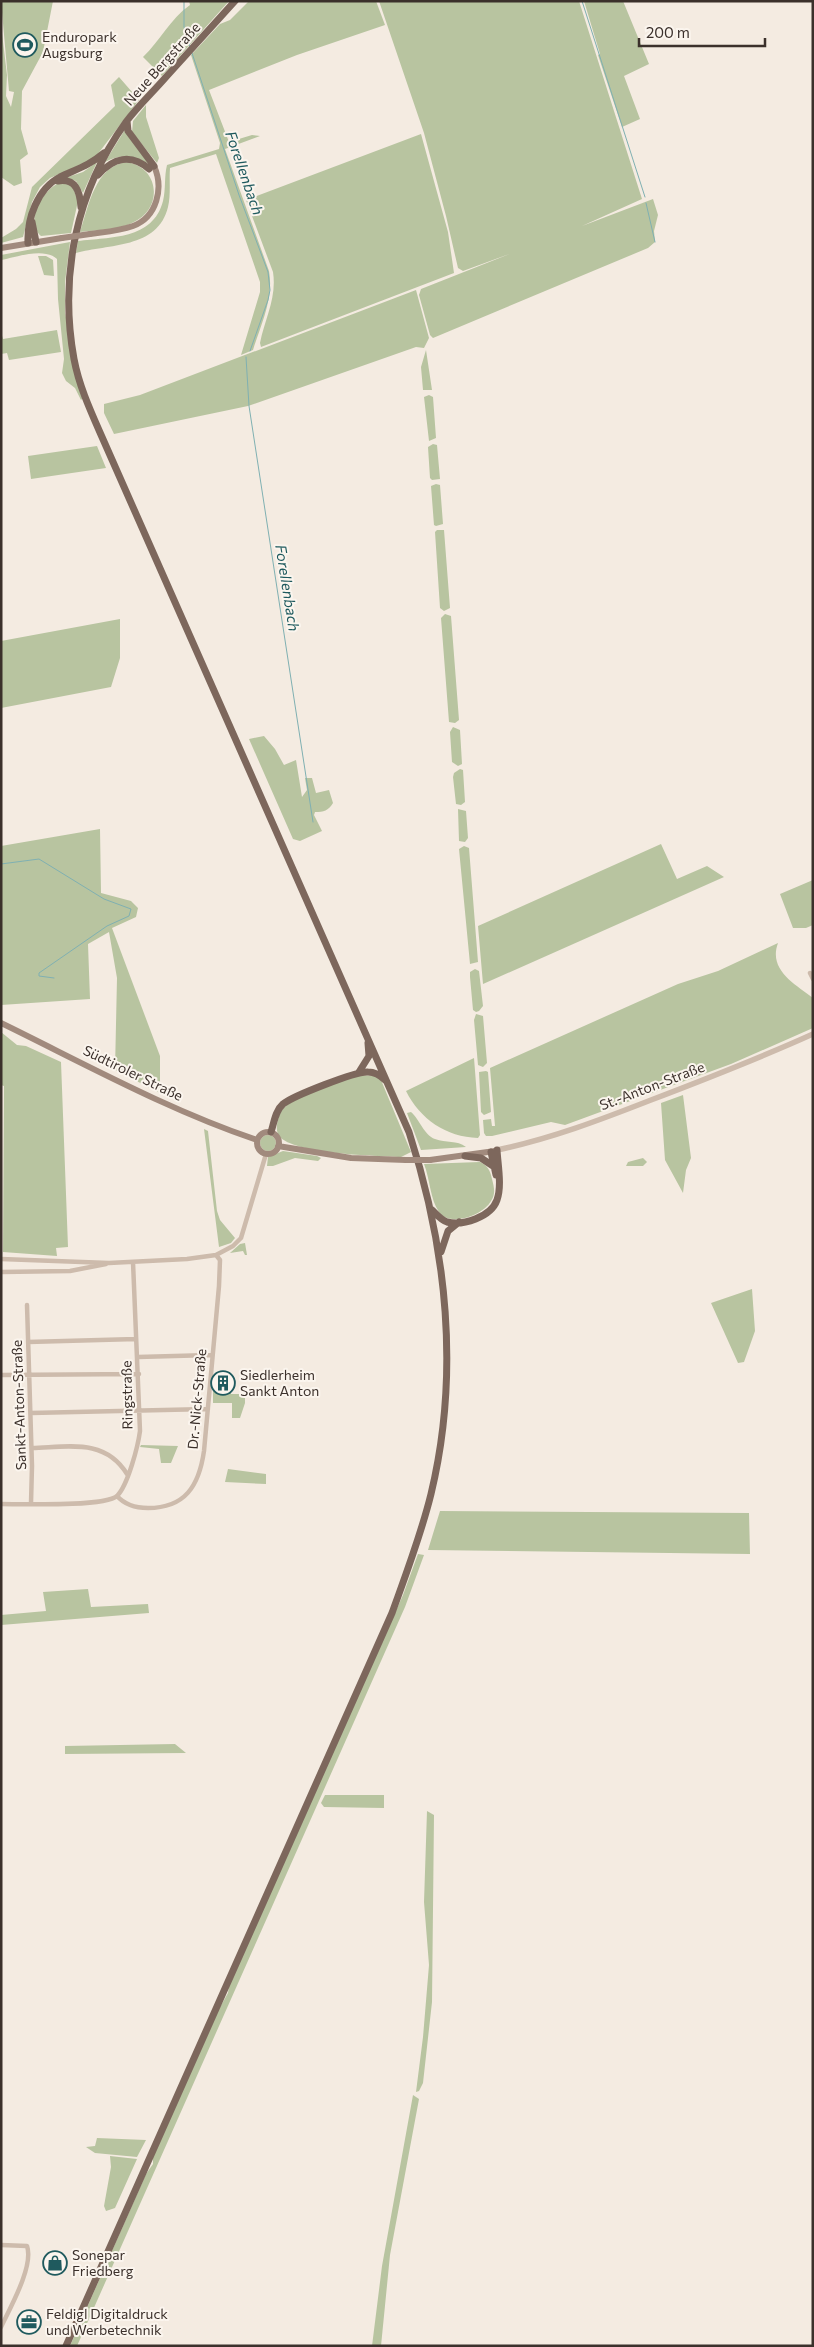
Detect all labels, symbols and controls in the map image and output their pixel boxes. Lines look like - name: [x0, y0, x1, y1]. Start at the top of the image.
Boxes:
- scale bar: [639, 15, 765, 47]
- street label: Neue Bergstraße: [120, 19, 203, 109]
- text: 200 m: [646, 23, 690, 41]
- place label: Enduropark Augsburg: [42, 28, 117, 61]
- sports icon: Enduropark Augsburg: [12, 32, 38, 58]
- water label: Forellenbach: [222, 128, 268, 217]
- water label: Forellenbach: [272, 543, 304, 633]
- street label: Südtiroler Straße: [81, 1041, 186, 1104]
- street label: St.-Anton-Straße: [597, 1058, 707, 1113]
- street label: Sankt-Anton-Straße: [8, 1339, 29, 1471]
- street label: Dr.-Nick-Straße: [184, 1348, 209, 1450]
- street label: Ringstraße: [117, 1360, 136, 1430]
- place label: Siedlerheim Sankt Anton: [240, 1366, 319, 1399]
- building icon: Siedlerheim Sankt Anton: [210, 1370, 236, 1396]
- place label: Sonepar Friedberg: [72, 2246, 134, 2279]
- shop icon: Sonepar Friedberg: [42, 2250, 68, 2276]
- place label: Feldigl Digitaldruck und Werbetechnik: [46, 2305, 168, 2338]
- office icon: Feldigl Digitaldruck und Werbetechnik: [16, 2309, 42, 2335]

